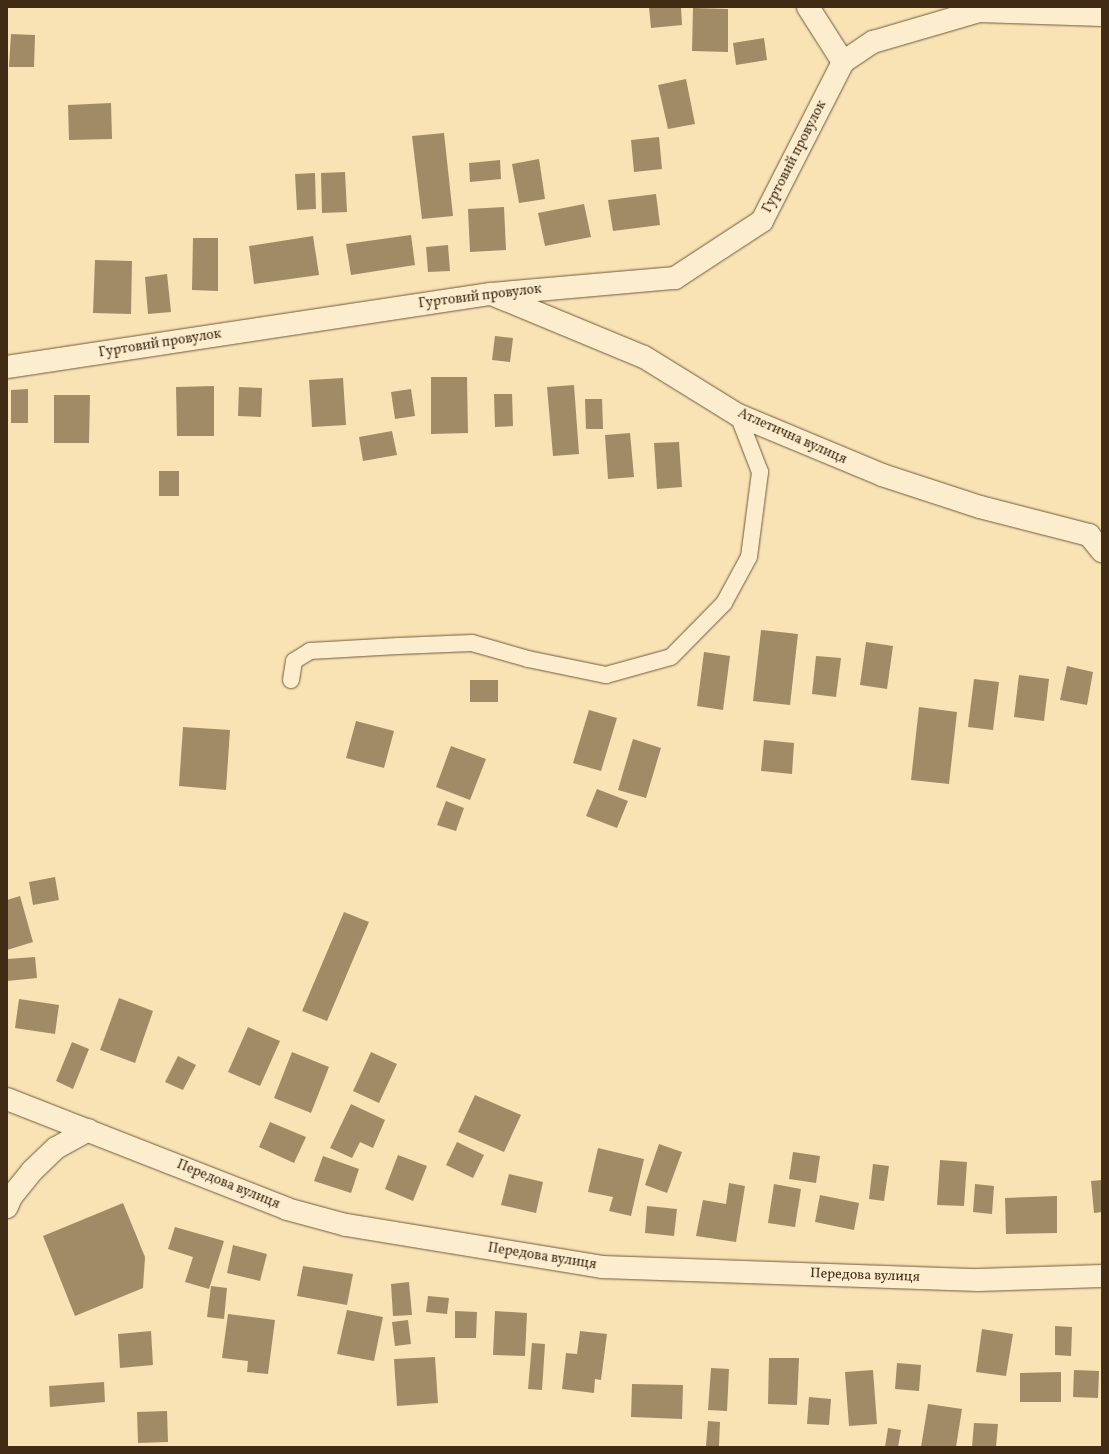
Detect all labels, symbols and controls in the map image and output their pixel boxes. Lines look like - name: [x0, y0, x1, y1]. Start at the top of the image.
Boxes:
- street label: Гуртовий провулок: [759, 98, 831, 216]
- street label: Гуртовий провулок: [417, 281, 543, 313]
- street label: Гуртовий провулок: [97, 326, 223, 362]
- street label: Атлетична вулиця: [735, 405, 849, 469]
- street label: Передова вулиця: [174, 1157, 282, 1213]
- street label: Передова вулиця: [486, 1240, 598, 1274]
- street label: Передова вулиця: [810, 1266, 920, 1286]

